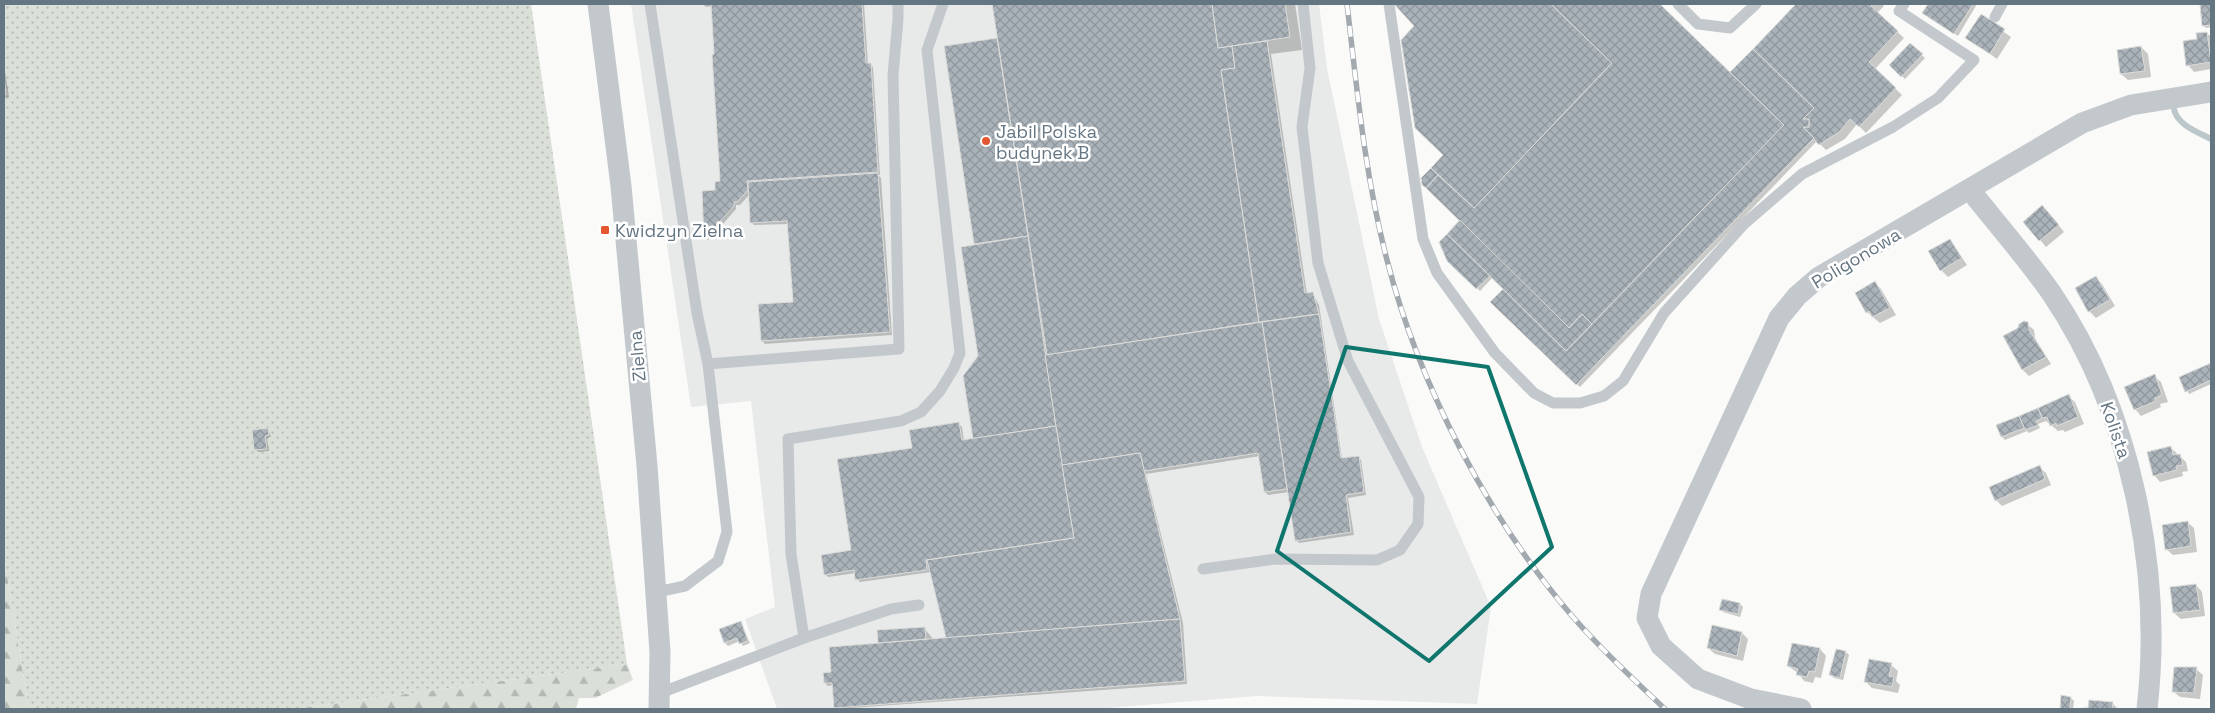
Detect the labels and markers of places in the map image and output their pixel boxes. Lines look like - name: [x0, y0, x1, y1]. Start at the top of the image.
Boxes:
- place label: Jabil Polska budynek B: [996, 120, 1097, 164]
- marker: Jabil Polska budynek B: [980, 135, 992, 147]
- place label: Kwidzyn Zielna: [615, 219, 743, 242]
- marker: Kwidzyn Zielna: [599, 224, 611, 236]

